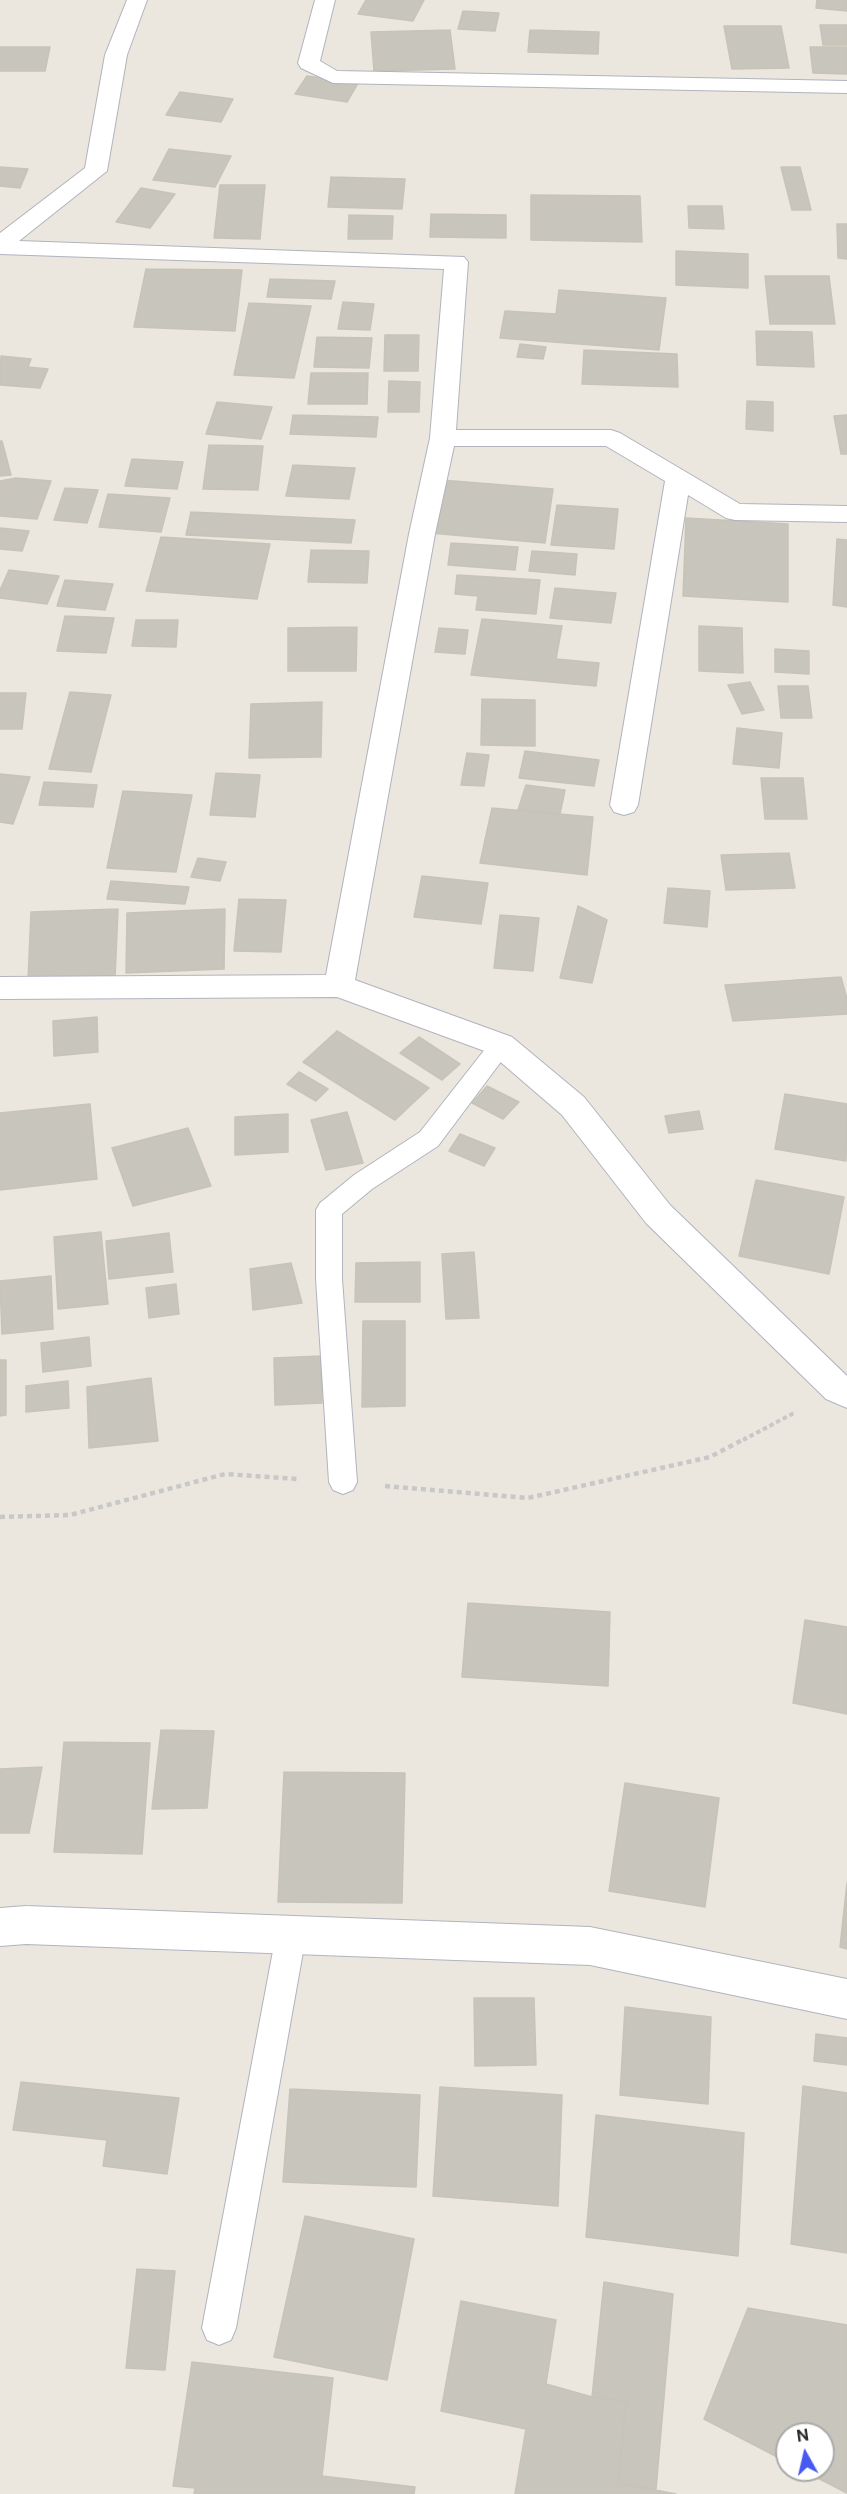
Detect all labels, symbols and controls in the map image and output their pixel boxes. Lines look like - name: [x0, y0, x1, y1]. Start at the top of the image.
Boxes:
- north arrow: [775, 2422, 835, 2482]
- text: N: [795, 2425, 810, 2446]

